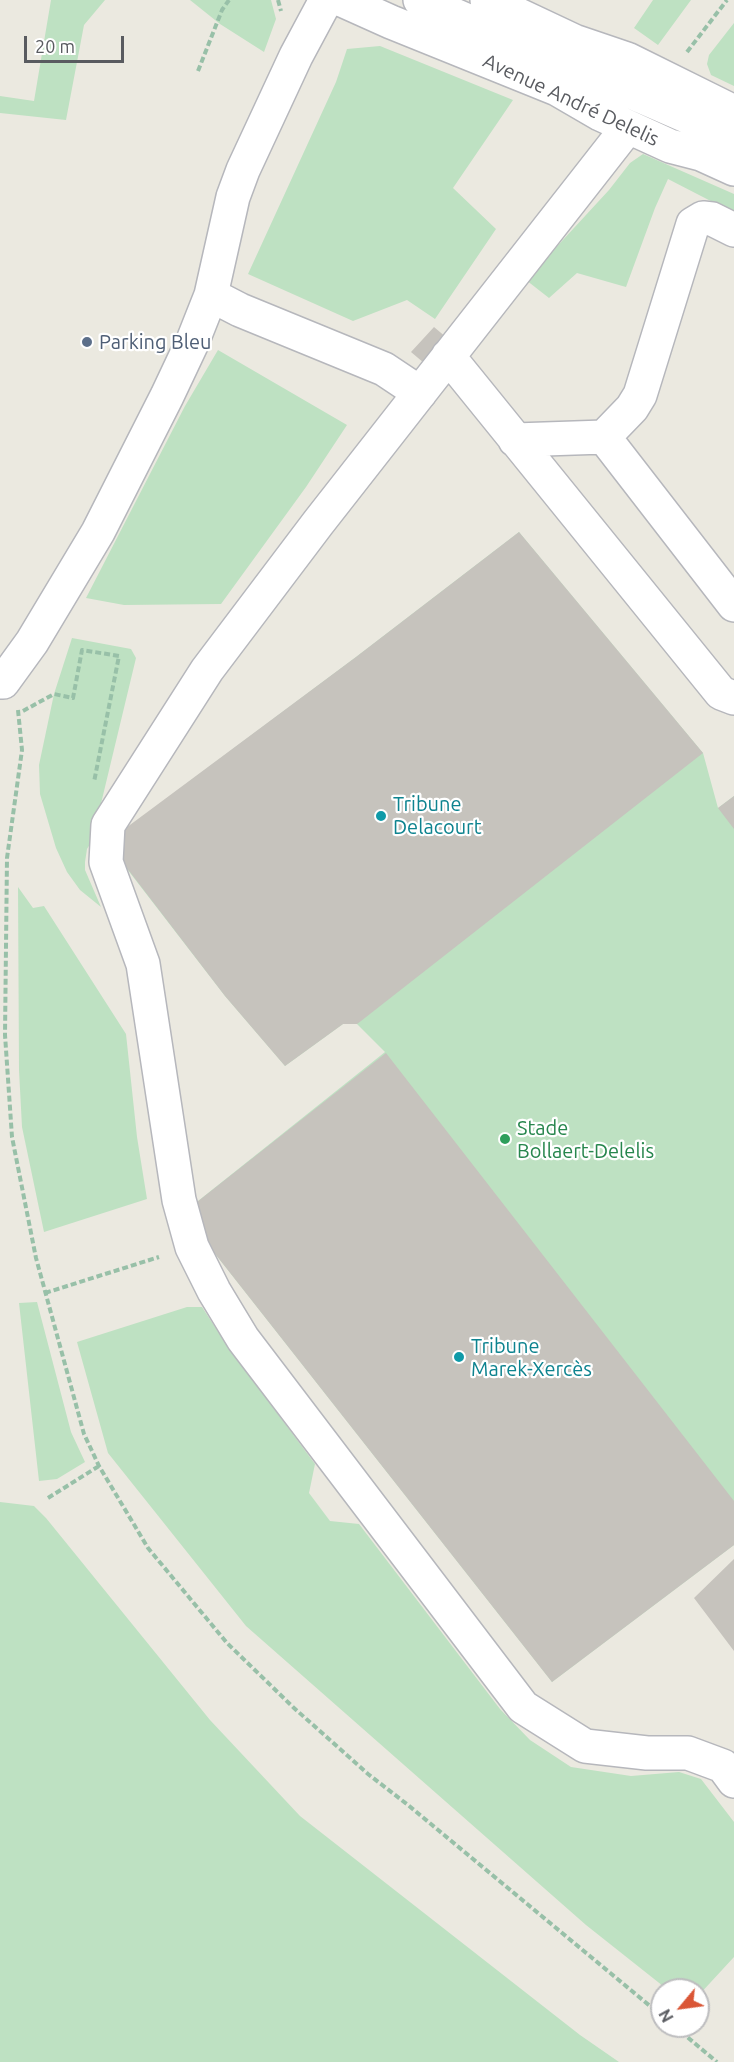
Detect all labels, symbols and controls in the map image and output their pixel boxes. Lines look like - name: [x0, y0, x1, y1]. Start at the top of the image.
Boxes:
- scale bar: [27, 24, 128, 62]
- text: 20 m: [35, 36, 75, 56]
- street label: Avenue André Delelis: [479, 49, 663, 151]
- place label: Parking Bleu: [99, 330, 211, 354]
- marker: Parking Bleu: [80, 335, 94, 349]
- place label: Tribune Delacourt: [393, 792, 482, 839]
- marker: Tribune Delacourt: [374, 809, 388, 823]
- place label: Stade Bollaert-Delelis: [517, 1116, 654, 1163]
- marker: Stade Bollaert-Delelis: [498, 1132, 512, 1146]
- place label: Tribune Marek-Xercès: [471, 1334, 592, 1381]
- marker: Tribune Marek-Xercès: [452, 1350, 466, 1364]
- north arrow: [650, 1978, 710, 2038]
- text: N: [655, 2006, 677, 2025]

